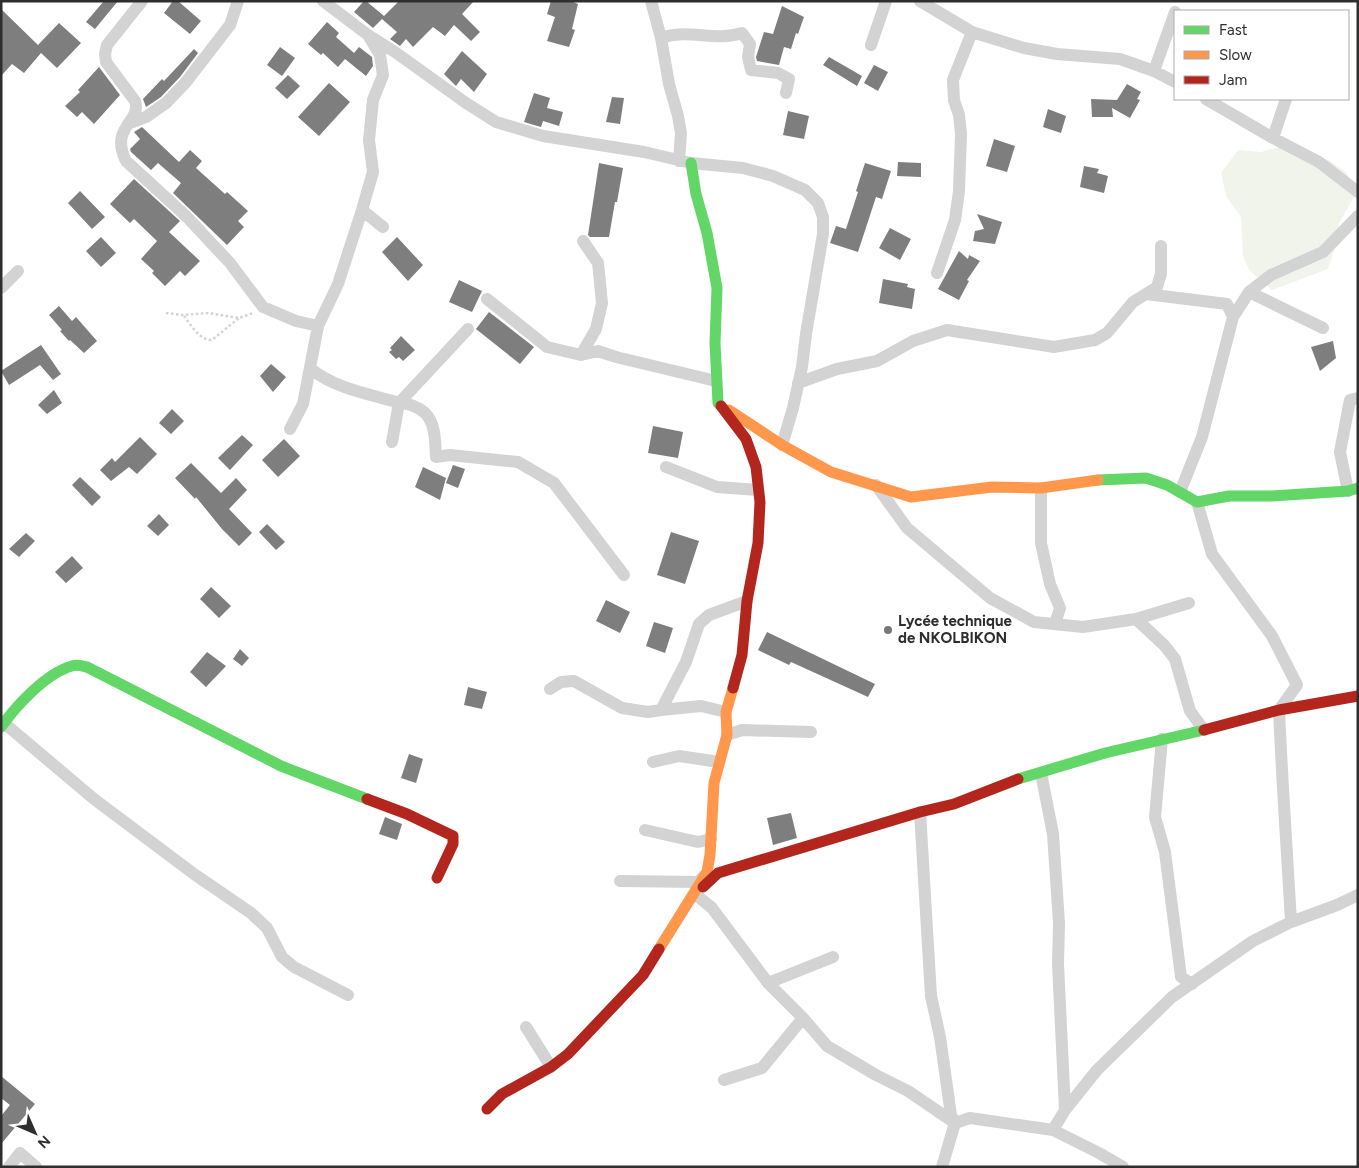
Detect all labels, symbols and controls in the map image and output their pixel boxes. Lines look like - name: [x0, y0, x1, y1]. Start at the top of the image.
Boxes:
- legend: [1174, 10, 1349, 100]
- text: Fast: [1219, 21, 1248, 39]
- text: Slow: [1219, 46, 1252, 64]
- text: Jam: [1219, 71, 1247, 89]
- place label: Lycée technique de NKOLBIKON: [898, 612, 1012, 647]
- marker: Lycée technique de NKOLBIKON: [882, 624, 894, 636]
- north arrow: [10, 1108, 60, 1158]
- text: N: [34, 1132, 54, 1152]

